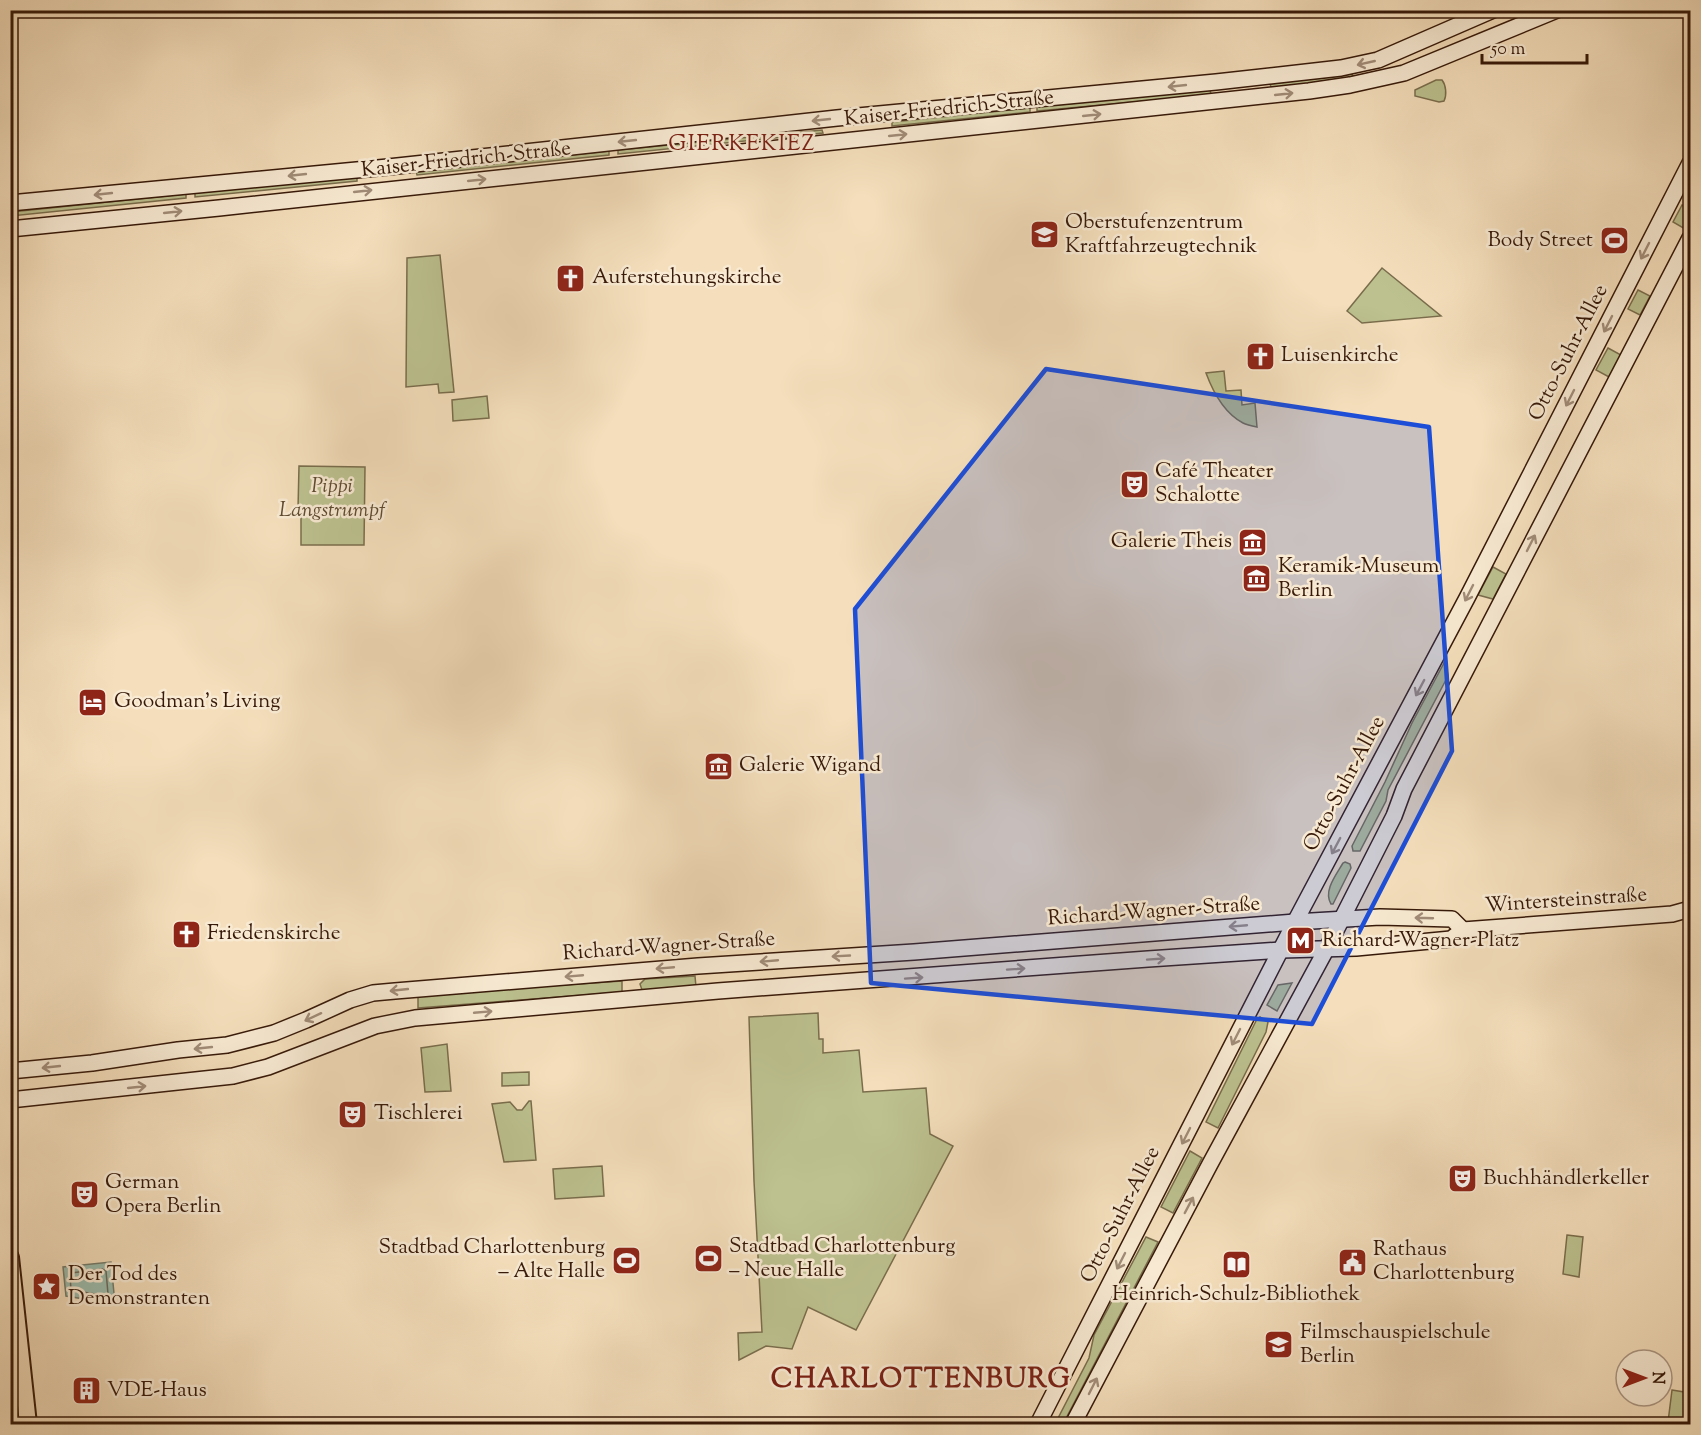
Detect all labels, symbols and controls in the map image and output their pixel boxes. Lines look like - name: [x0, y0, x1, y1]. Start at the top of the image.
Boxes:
- scale bar: [1482, 27, 1587, 65]
- text: 50 m: [1490, 37, 1526, 63]
- one-way arrow: [1357, 58, 1376, 69]
- one-way arrow: [1168, 81, 1188, 92]
- street label: Kaiser-Friedrich-Straße: [843, 83, 1055, 135]
- one-way arrow: [1274, 88, 1294, 99]
- one-way arrow: [1081, 109, 1101, 120]
- one-way arrow: [812, 115, 832, 126]
- district label: GIERKEKIEZ: [668, 129, 816, 161]
- one-way arrow: [887, 129, 907, 140]
- street label: Kaiser-Friedrich-Straße: [360, 134, 572, 186]
- one-way arrow: [618, 136, 638, 147]
- one-way arrow: [288, 170, 308, 181]
- one-way arrow: [466, 174, 486, 185]
- one-way arrow: [353, 186, 372, 197]
- one-way arrow: [94, 189, 114, 200]
- one-way arrow: [163, 207, 183, 218]
- place label: Oberstufenzentrum Kraftfahrzeugtechnik: [1065, 208, 1258, 262]
- school or university icon: Oberstufenzentrum Kraftfahrzeugtechnik: [1028, 219, 1060, 251]
- sports icon: Body Street: [1598, 225, 1630, 257]
- place label: Body Street: [1487, 226, 1593, 256]
- one-way arrow: [1639, 242, 1650, 260]
- church icon: Auferstehungskirche: [555, 262, 587, 294]
- place label: Auferstehungskirche: [592, 263, 781, 293]
- street label: Otto-Suhr-Allee: [1522, 279, 1616, 427]
- one-way arrow: [1602, 315, 1613, 333]
- church icon: Luisenkirche: [1244, 340, 1276, 372]
- place label: Luisenkirche: [1281, 341, 1399, 371]
- one-way arrow: [1564, 389, 1576, 406]
- place label: Café Theater Schalotte: [1155, 457, 1274, 511]
- theatre icon: Café Theater Schalotte: [1118, 468, 1150, 500]
- park label: Pippi Langstrumpf: [279, 472, 388, 526]
- museum icon: Galerie Theis: [1237, 526, 1269, 558]
- place label: Galerie Theis: [1111, 527, 1232, 557]
- one-way arrow: [1526, 535, 1538, 553]
- place label: Keramik-Museum Berlin: [1278, 552, 1439, 606]
- museum icon: Keramik-Museum Berlin: [1241, 563, 1273, 595]
- one-way arrow: [1463, 584, 1475, 602]
- one-way arrow: [1414, 678, 1425, 696]
- hotel icon: Goodman's Living: [77, 686, 109, 718]
- place label: Goodman's Living: [114, 687, 280, 717]
- street label: Otto-Suhr-Allee: [1297, 711, 1393, 857]
- museum icon: Galerie Wigand: [702, 750, 734, 782]
- place label: Galerie Wigand: [739, 751, 881, 781]
- one-way arrow: [1330, 837, 1341, 855]
- street label: Wintersteinstraße: [1484, 880, 1648, 922]
- street label: Richard-Wagner-Straße: [1047, 890, 1261, 934]
- one-way arrow: [1415, 912, 1435, 923]
- church icon: Friedenskirche: [170, 918, 202, 950]
- place label: Friedenskirche: [207, 919, 340, 949]
- one-way arrow: [1229, 921, 1249, 932]
- street label: Richard-Wagner-Straße: [562, 925, 776, 969]
- metro station icon: Richard-Wagner-Platz: [1285, 925, 1317, 957]
- place label: Richard-Wagner-Platz: [1322, 926, 1519, 956]
- one-way arrow: [831, 951, 851, 962]
- one-way arrow: [1146, 953, 1166, 964]
- one-way arrow: [759, 955, 779, 966]
- one-way arrow: [656, 963, 675, 974]
- one-way arrow: [1006, 964, 1026, 975]
- one-way arrow: [565, 970, 585, 981]
- one-way arrow: [903, 972, 923, 983]
- one-way arrow: [390, 985, 410, 996]
- one-way arrow: [472, 1006, 492, 1017]
- one-way arrow: [304, 1012, 322, 1023]
- one-way arrow: [1230, 1028, 1242, 1046]
- one-way arrow: [193, 1043, 213, 1054]
- one-way arrow: [42, 1062, 62, 1073]
- one-way arrow: [127, 1081, 147, 1092]
- theatre icon: Tischlerei: [337, 1098, 369, 1130]
- place label: Tischlerei: [374, 1099, 463, 1129]
- one-way arrow: [1179, 1126, 1191, 1144]
- street label: Otto-Suhr-Allee: [1074, 1141, 1168, 1289]
- theatre icon: Buchhändlerkeller: [1446, 1163, 1478, 1195]
- place label: Buchhändlerkeller: [1483, 1164, 1649, 1194]
- place label: German Opera Berlin: [105, 1168, 221, 1222]
- theatre icon: German Opera Berlin: [68, 1179, 100, 1211]
- one-way arrow: [1183, 1196, 1195, 1214]
- place label: Stadtbad Charlottenburg – Neue Halle: [729, 1232, 955, 1286]
- place label: Stadtbad Charlottenburg – Alte Halle: [379, 1233, 605, 1287]
- place label: Rathaus Charlottenburg: [1373, 1235, 1515, 1289]
- sports icon: Stadtbad Charlottenburg – Neue Halle: [692, 1243, 724, 1275]
- sports icon: Stadtbad Charlottenburg – Alte Halle: [610, 1244, 642, 1276]
- public building icon: Rathaus Charlottenburg: [1336, 1246, 1368, 1278]
- library icon: Heinrich-Schulz-Bibliothek: [1220, 1248, 1252, 1280]
- one-way arrow: [1115, 1252, 1127, 1270]
- place label: Der Tod des Demonstranten: [68, 1260, 210, 1314]
- place icon: Der Tod des Demonstranten: [31, 1271, 63, 1303]
- place label: Heinrich-Schulz-Bibliothek: [1112, 1280, 1360, 1310]
- place label: Filmschauspielschule Berlin: [1300, 1318, 1491, 1372]
- school or university icon: Filmschauspielschule Berlin: [1263, 1329, 1295, 1361]
- north arrow: [1614, 1348, 1674, 1408]
- district label: CHARLOTTENBURG: [771, 1361, 1071, 1400]
- text: N: [1645, 1372, 1668, 1385]
- building icon: VDE-Haus: [70, 1375, 102, 1407]
- place label: VDE-Haus: [107, 1376, 207, 1406]
- one-way arrow: [1088, 1378, 1099, 1396]

